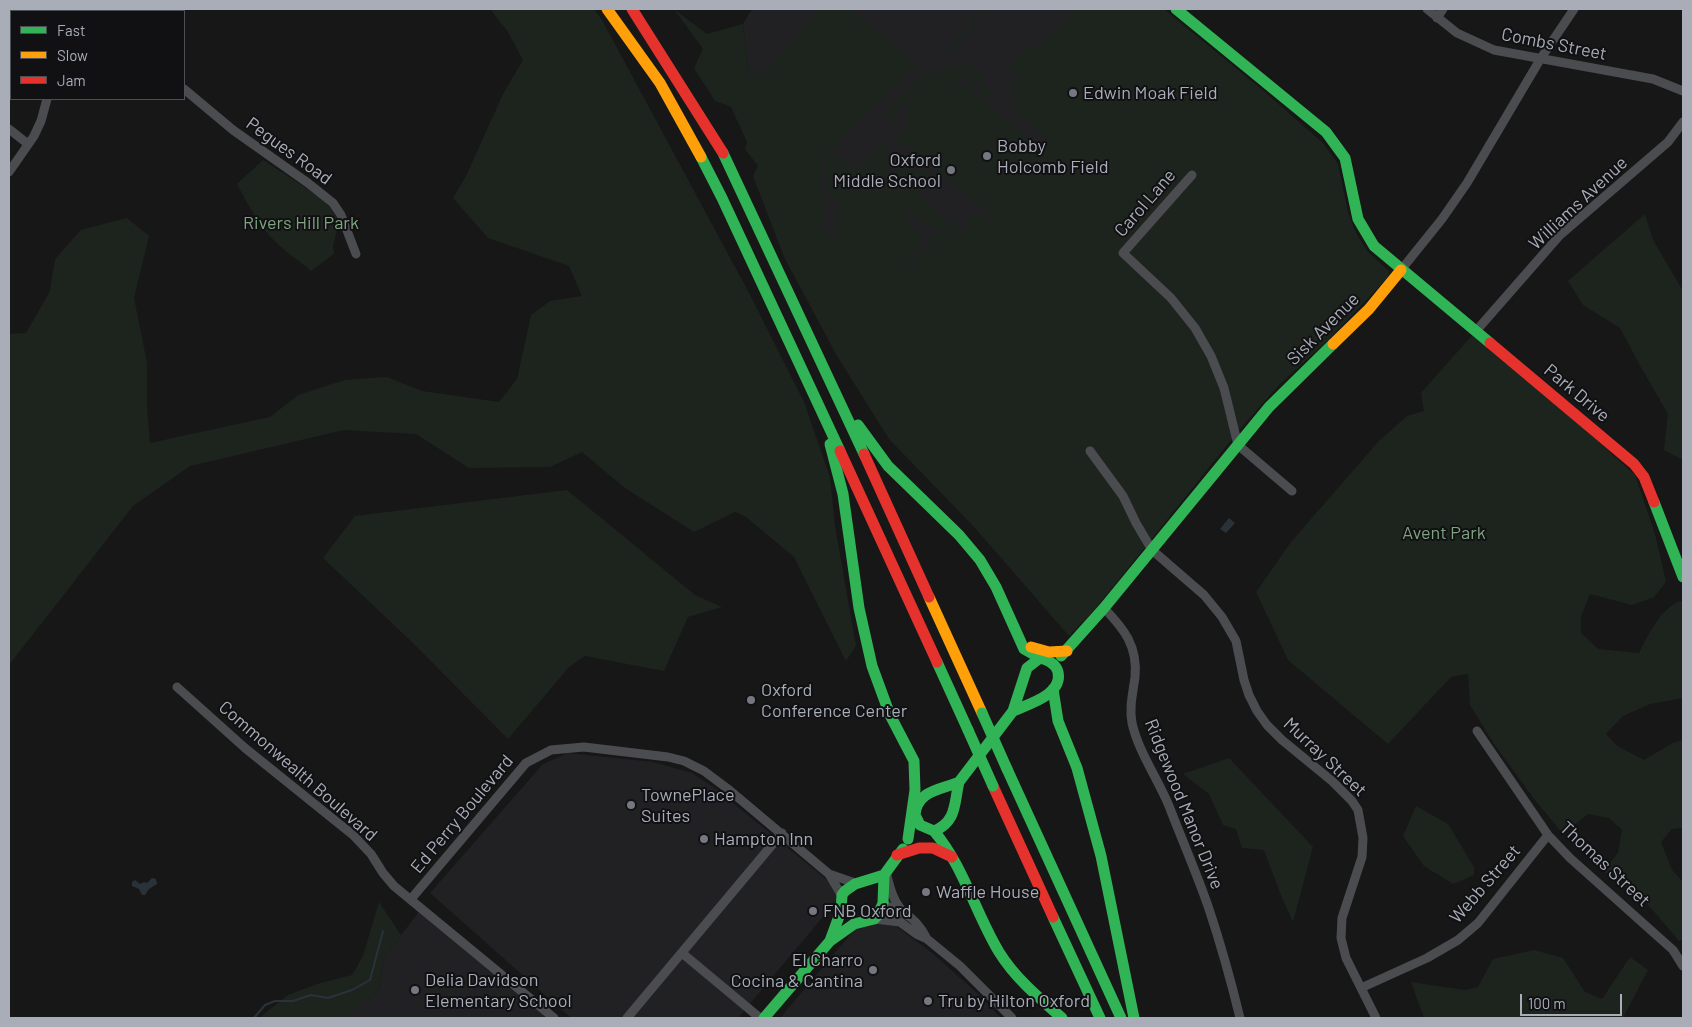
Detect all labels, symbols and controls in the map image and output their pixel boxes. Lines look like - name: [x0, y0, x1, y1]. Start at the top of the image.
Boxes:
- legend: [10, 10, 185, 100]
- text: Fast: [57, 21, 85, 39]
- street label: Combs Street: [1500, 23, 1608, 65]
- text: Slow: [57, 46, 88, 64]
- text: Jam: [57, 71, 86, 89]
- place label: Edwin Moak Field: [1083, 82, 1217, 104]
- marker: Edwin Moak Field: [1067, 87, 1079, 99]
- street label: Pegues Road: [242, 113, 336, 189]
- place label: Bobby Holcomb Field: [997, 135, 1109, 178]
- place label: Oxford Middle School: [833, 149, 941, 192]
- marker: Bobby Holcomb Field: [981, 150, 993, 162]
- street label: Williams Avenue: [1524, 152, 1632, 254]
- marker: Oxford Middle School: [945, 164, 957, 176]
- street label: Carol Lane: [1110, 165, 1180, 241]
- park label: Rivers Hill Park: [243, 212, 359, 234]
- street label: Sisk Avenue: [1282, 288, 1364, 370]
- street label: Park Drive: [1540, 359, 1614, 427]
- park label: Avent Park: [1402, 522, 1486, 544]
- place label: Oxford Conference Center: [761, 679, 907, 722]
- marker: Oxford Conference Center: [745, 694, 757, 706]
- street label: Commonwealth Boulevard: [214, 696, 382, 846]
- street label: Murray Street: [1279, 713, 1371, 801]
- street label: Ridgewood Manor Drive: [1140, 716, 1228, 892]
- street label: Ed Perry Boulevard: [406, 750, 518, 878]
- place label: TownePlace Suites: [641, 784, 734, 826]
- marker: TownePlace Suites: [625, 799, 637, 811]
- street label: Thomas Street: [1556, 817, 1654, 911]
- place label: Hampton Inn: [714, 828, 813, 850]
- marker: Hampton Inn: [698, 833, 710, 845]
- street label: Webb Street: [1445, 840, 1525, 928]
- place label: Waffle House: [936, 881, 1039, 903]
- marker: Waffle House: [920, 886, 932, 898]
- place label: FNB Oxford: [823, 900, 911, 922]
- marker: FNB Oxford: [807, 905, 819, 917]
- place label: El Charro Cocina & Cantina: [731, 949, 863, 992]
- marker: El Charro Cocina & Cantina: [867, 964, 879, 976]
- place label: Delia Davidson Elementary School: [425, 969, 572, 1012]
- marker: Delia Davidson Elementary School: [409, 984, 421, 996]
- scale bar: [1522, 984, 1624, 1016]
- place label: Tru by Hilton Oxford: [938, 990, 1090, 1012]
- text: 100 m: [1528, 994, 1566, 1012]
- marker: Tru by Hilton Oxford: [922, 995, 934, 1007]

